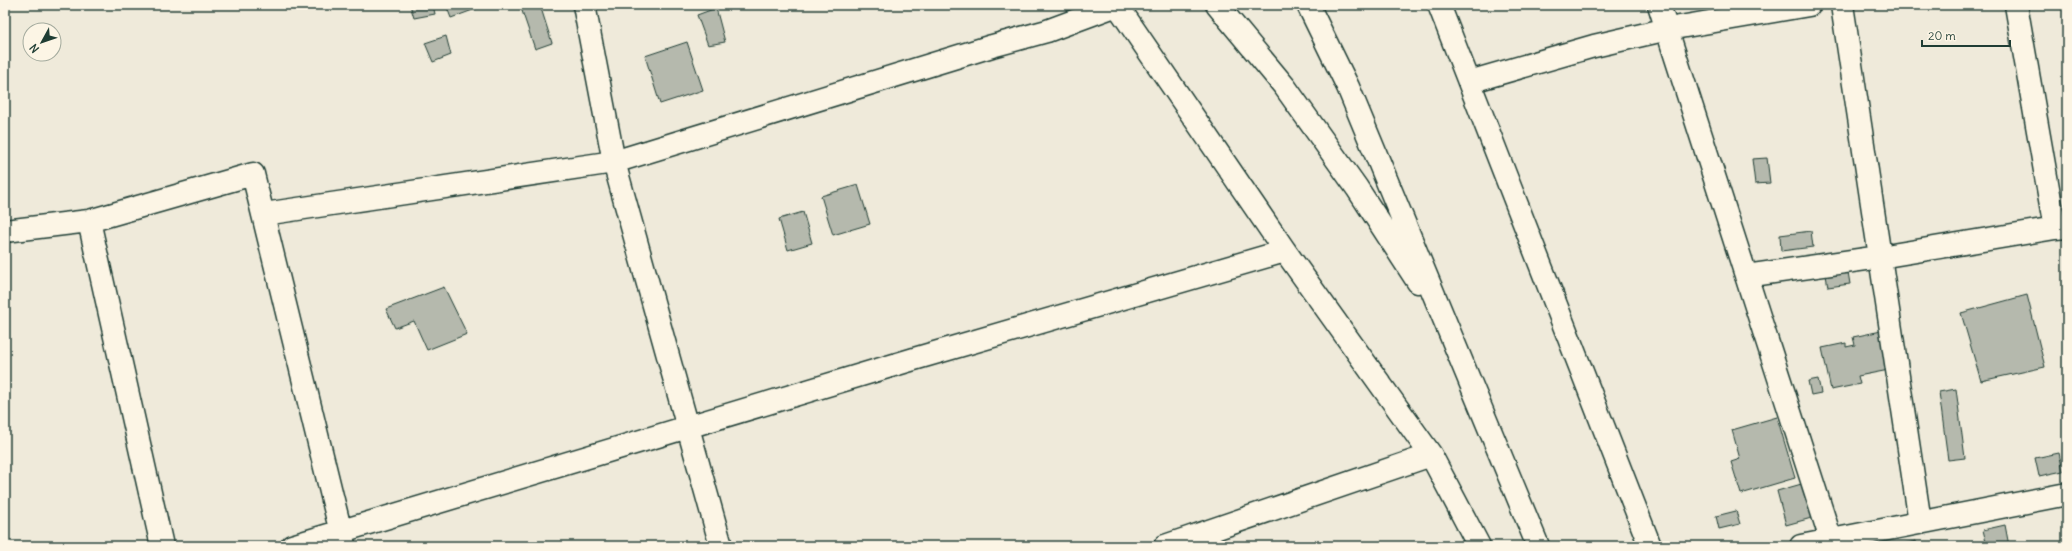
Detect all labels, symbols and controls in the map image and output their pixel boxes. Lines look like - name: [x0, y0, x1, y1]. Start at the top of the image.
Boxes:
- north arrow: [22, 22, 62, 62]
- scale bar: [1922, 22, 2010, 48]
- text: 20 m: [1928, 28, 1956, 43]
- text: N: [27, 41, 42, 56]

